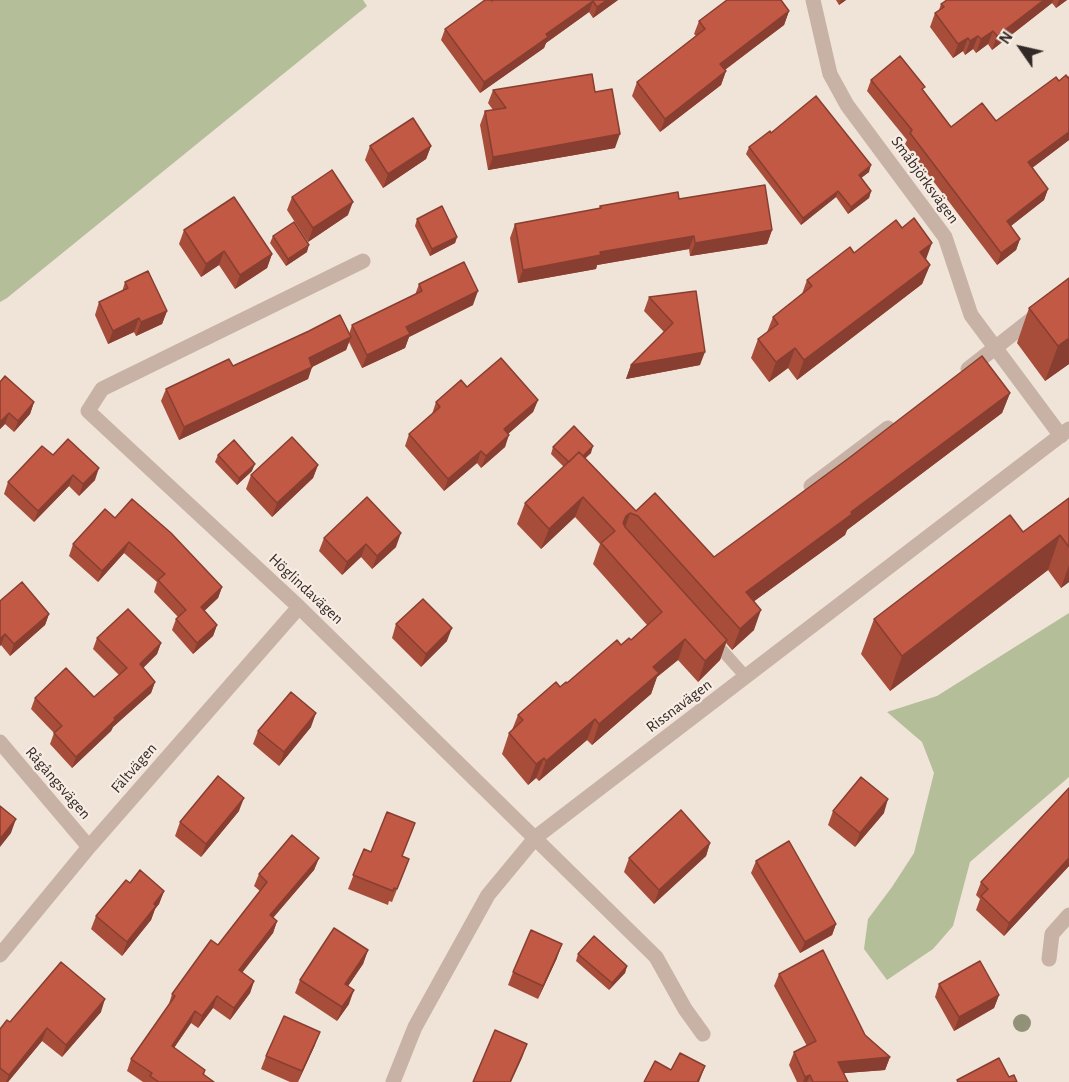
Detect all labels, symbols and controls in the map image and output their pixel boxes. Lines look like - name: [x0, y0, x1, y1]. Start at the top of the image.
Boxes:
- north arrow: [991, 18, 1051, 78]
- text: N: [996, 29, 1016, 47]
- street label: Småbjörksvägen: [887, 133, 963, 227]
- street label: Höglindavägen: [265, 550, 347, 628]
- street label: Rissnavägen: [642, 675, 716, 737]
- street label: Fältvägen: [107, 739, 161, 797]
- street label: Rågångsvägen: [21, 743, 95, 823]

